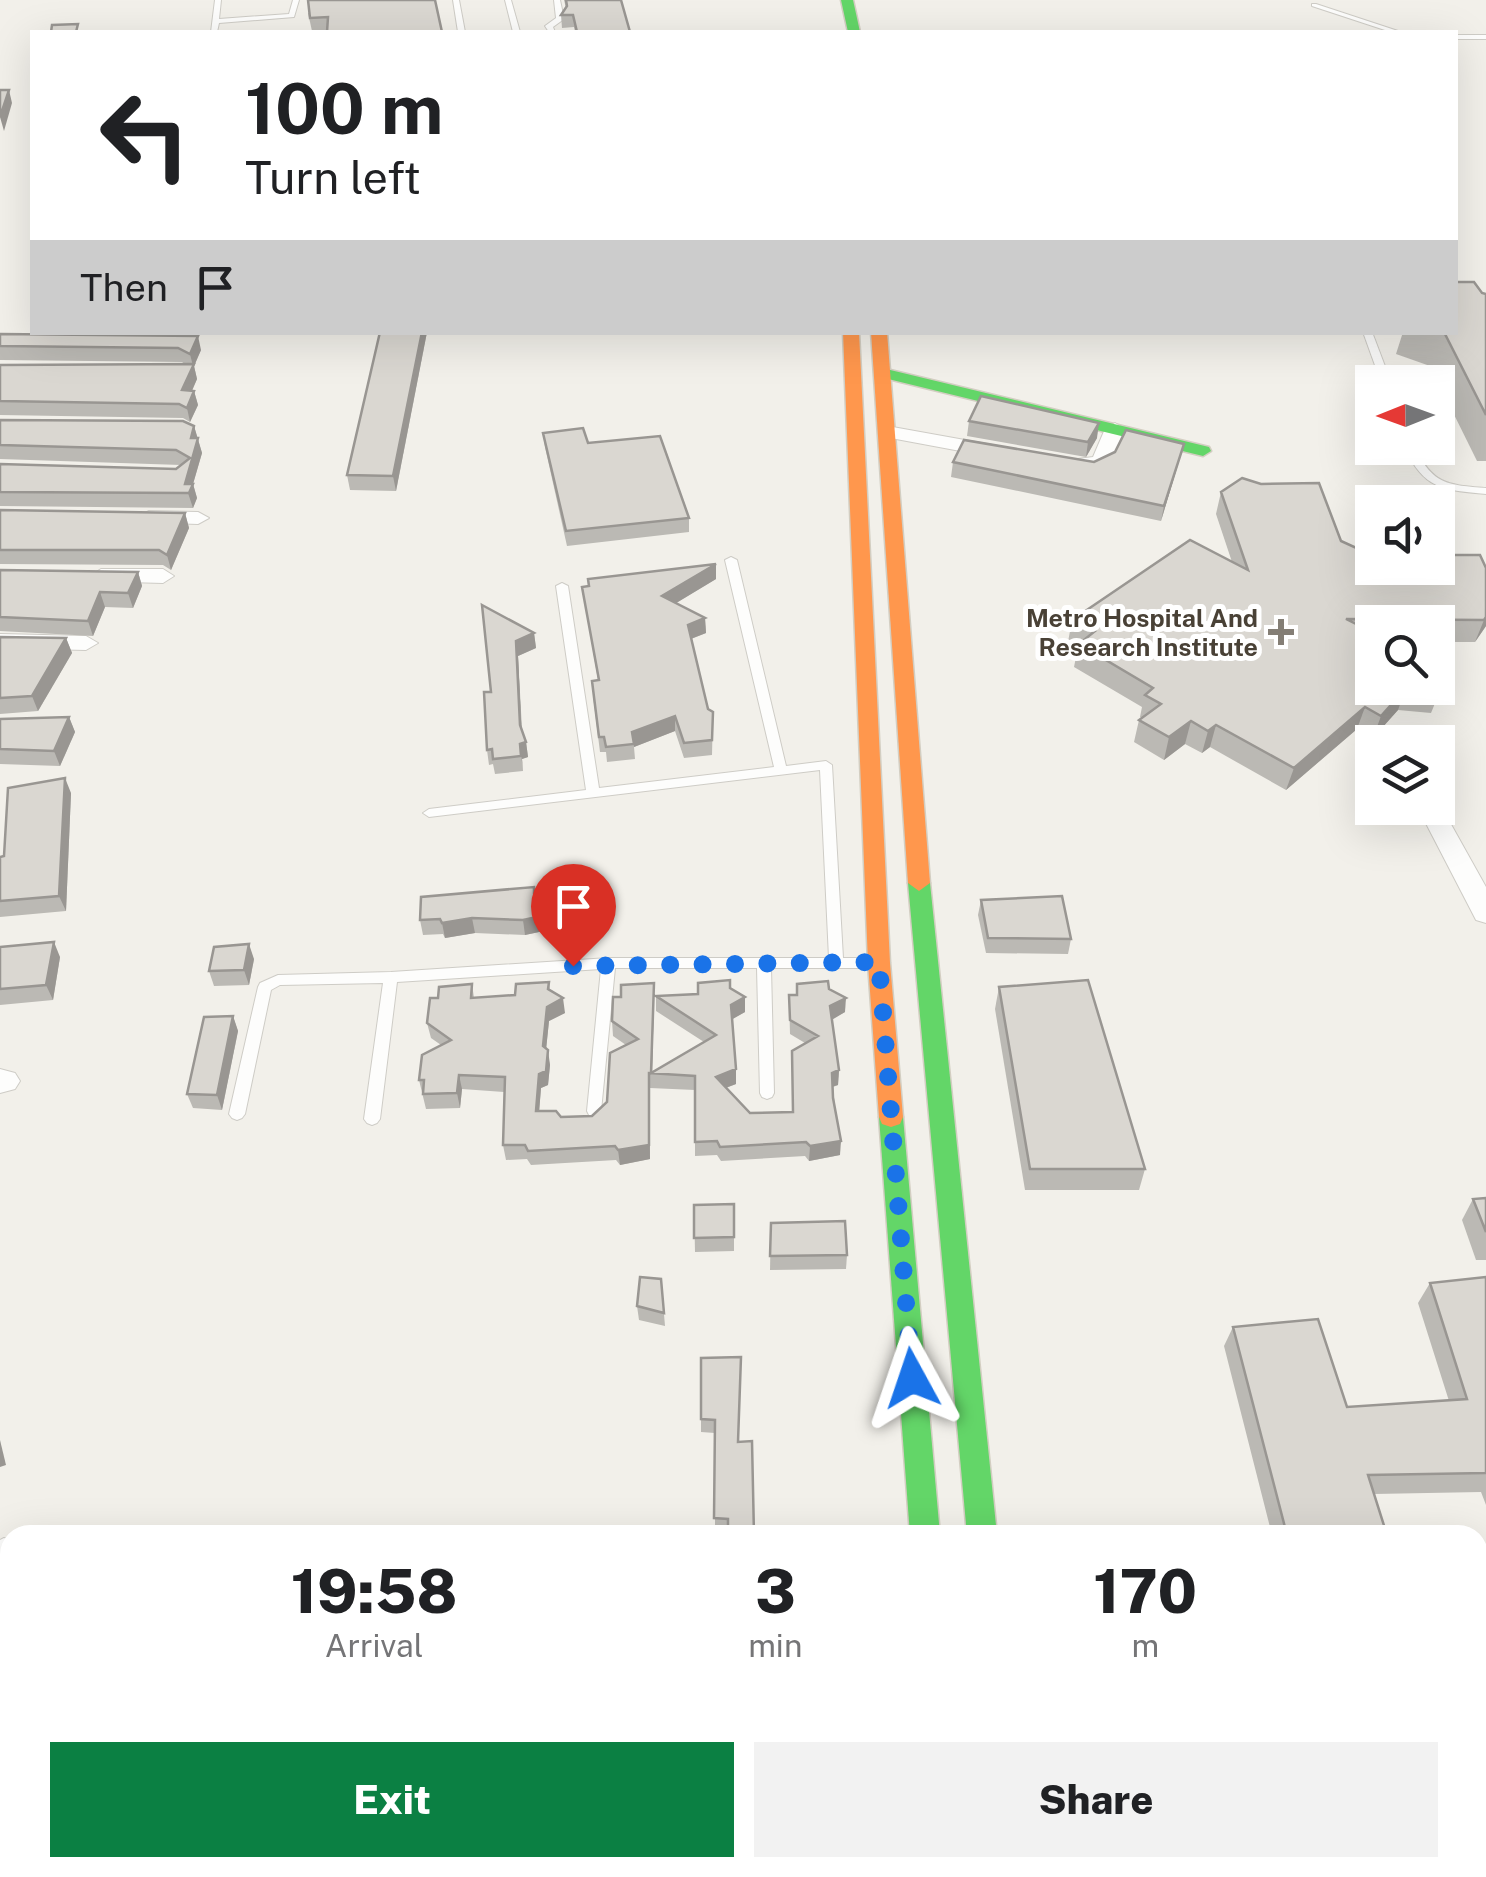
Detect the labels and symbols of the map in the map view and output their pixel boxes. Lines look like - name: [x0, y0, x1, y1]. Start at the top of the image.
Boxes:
- north arrow: [1355, 365, 1455, 465]
- place label: Metro Hospital And Research Institute: [1026, 603, 1258, 662]
- marker: Metro Hospital And Research Institute: [1268, 619, 1294, 645]
- pin: [531, 864, 616, 967]
- position arrow: [860, 1326, 964, 1430]

